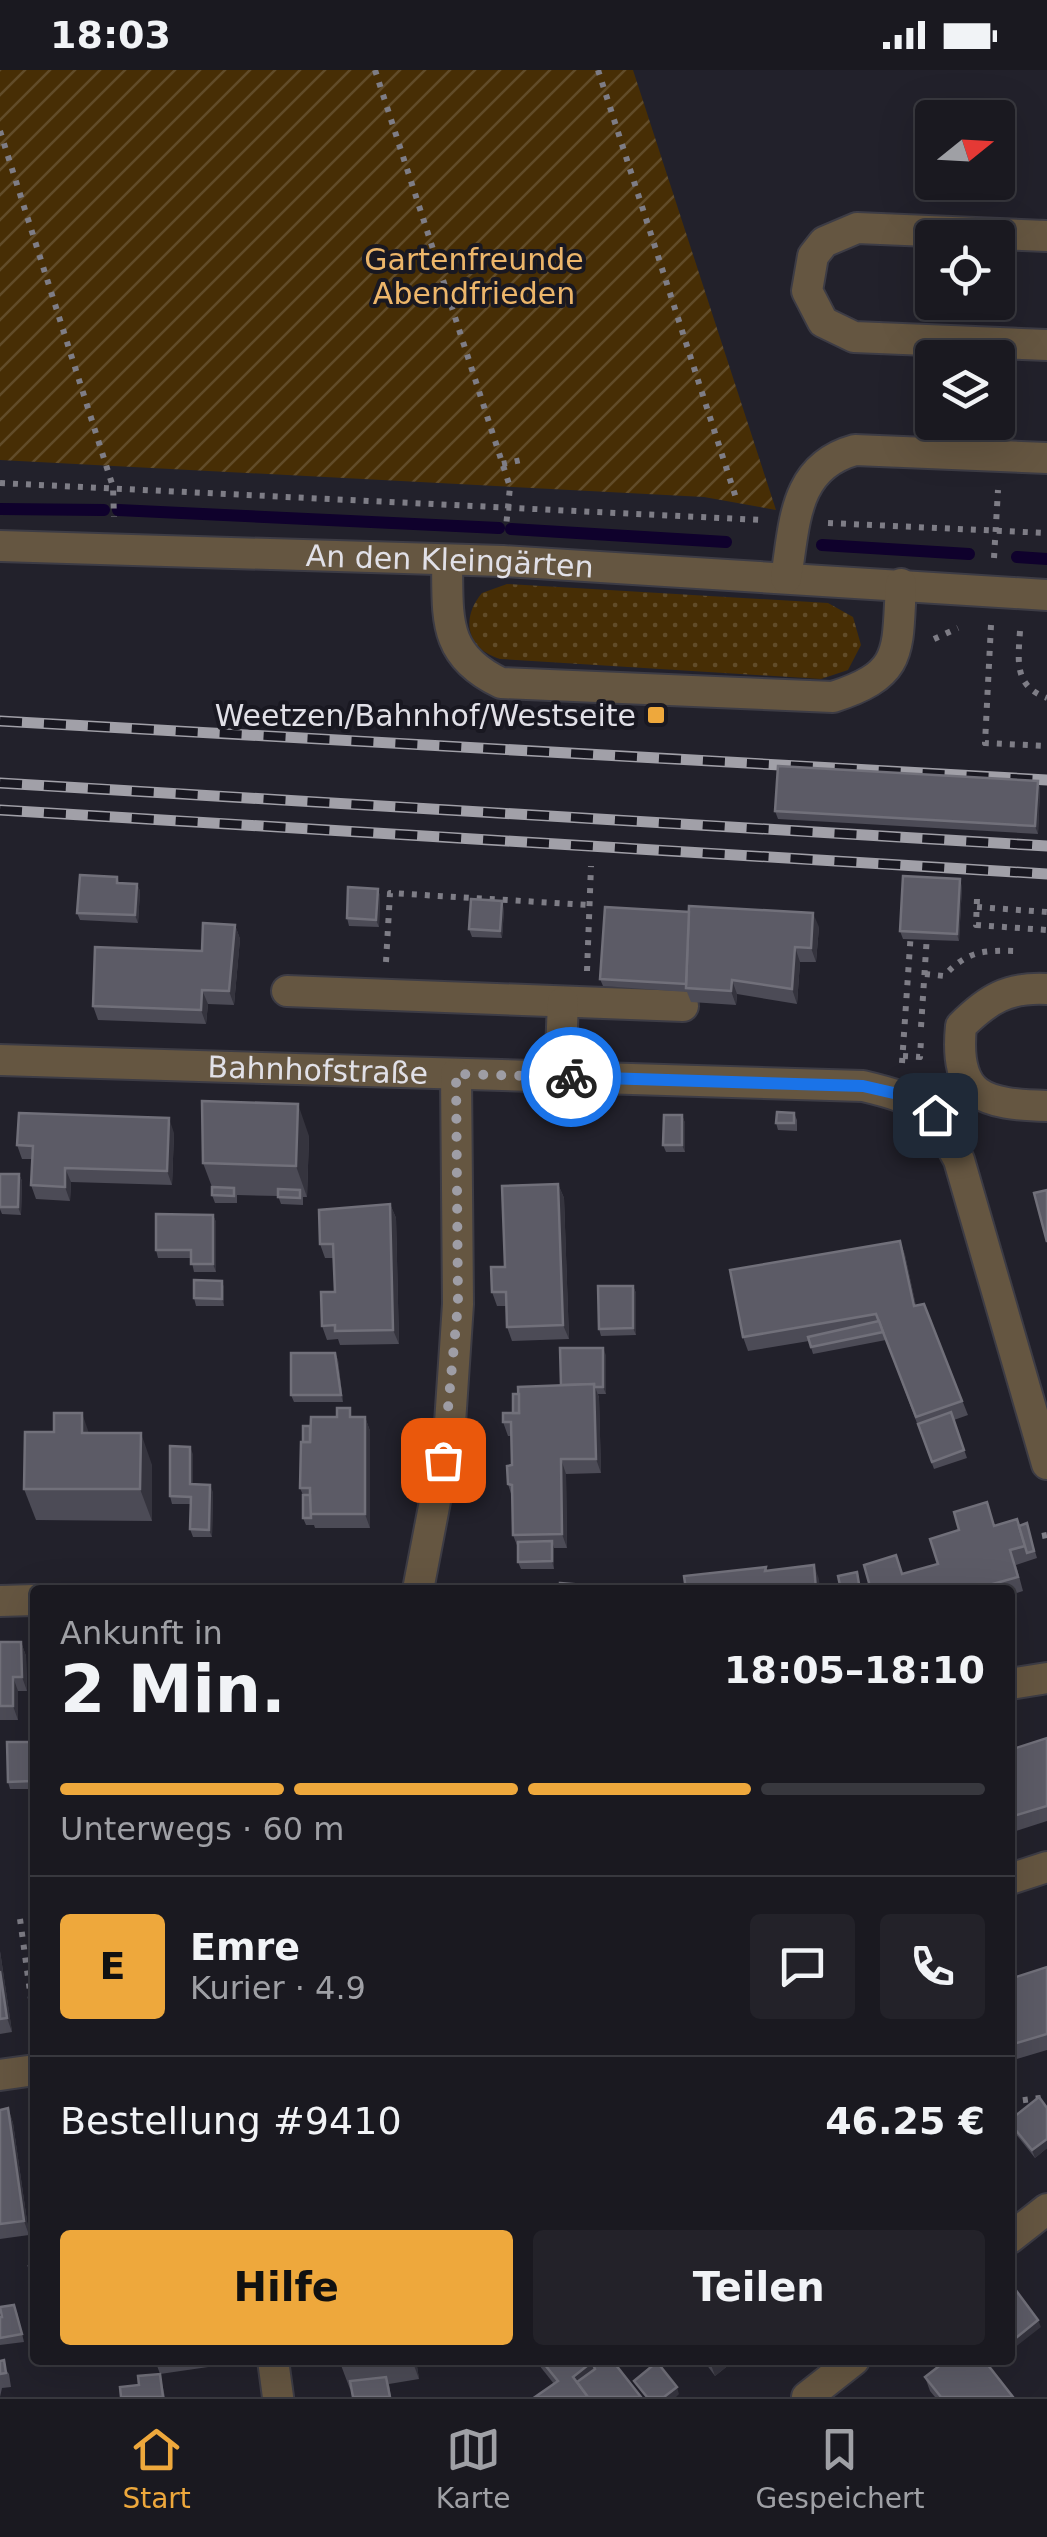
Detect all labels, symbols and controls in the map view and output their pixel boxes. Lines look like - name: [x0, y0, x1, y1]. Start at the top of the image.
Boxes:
- text: 18:03: [50, 13, 171, 57]
- north arrow: [915, 100, 1015, 200]
- map controls: [915, 100, 1015, 440]
- button: locate: [915, 220, 1015, 320]
- park label: Gartenfreunde Abendfrieden: [364, 242, 584, 311]
- button: layers: [915, 340, 1015, 440]
- street label: An den Kleingärten: [305, 538, 595, 584]
- place label: Weetzen/Bahnhof/Westseite: [215, 698, 636, 733]
- marker: Weetzen/Bahnhof/Westseite: [645, 704, 667, 726]
- courier: [521, 1027, 621, 1127]
- street label: Bahnhofstraße: [207, 1049, 429, 1090]
- icon: bike: [544, 1050, 599, 1105]
- pin: [893, 1073, 978, 1158]
- icon: home: [908, 1088, 963, 1143]
- pin: [401, 1418, 486, 1503]
- icon: bag: [416, 1433, 471, 1488]
- text: Ankunft in: [60, 1614, 223, 1652]
- text: 18:05–18:10: [724, 1648, 985, 1692]
- text: 2 Min.: [60, 1652, 286, 1727]
- text: Unterwegs · 60 m: [60, 1810, 345, 1848]
- button: chat: [750, 1914, 855, 2019]
- button: phone: [880, 1914, 985, 2019]
- text: Emre: [190, 1925, 300, 1969]
- text: E: [100, 1944, 125, 1988]
- text: Kurier · 4.9: [190, 1969, 366, 2007]
- text: Bestellung #9410: [60, 2099, 402, 2143]
- text: 46.25 €: [825, 2099, 985, 2143]
- button: Hilfe: [60, 2230, 513, 2345]
- button: Teilen: [533, 2230, 985, 2345]
- tab: Start: [122, 2422, 191, 2515]
- tab: Karte: [436, 2422, 510, 2515]
- tab: Gespeichert: [755, 2422, 925, 2515]

